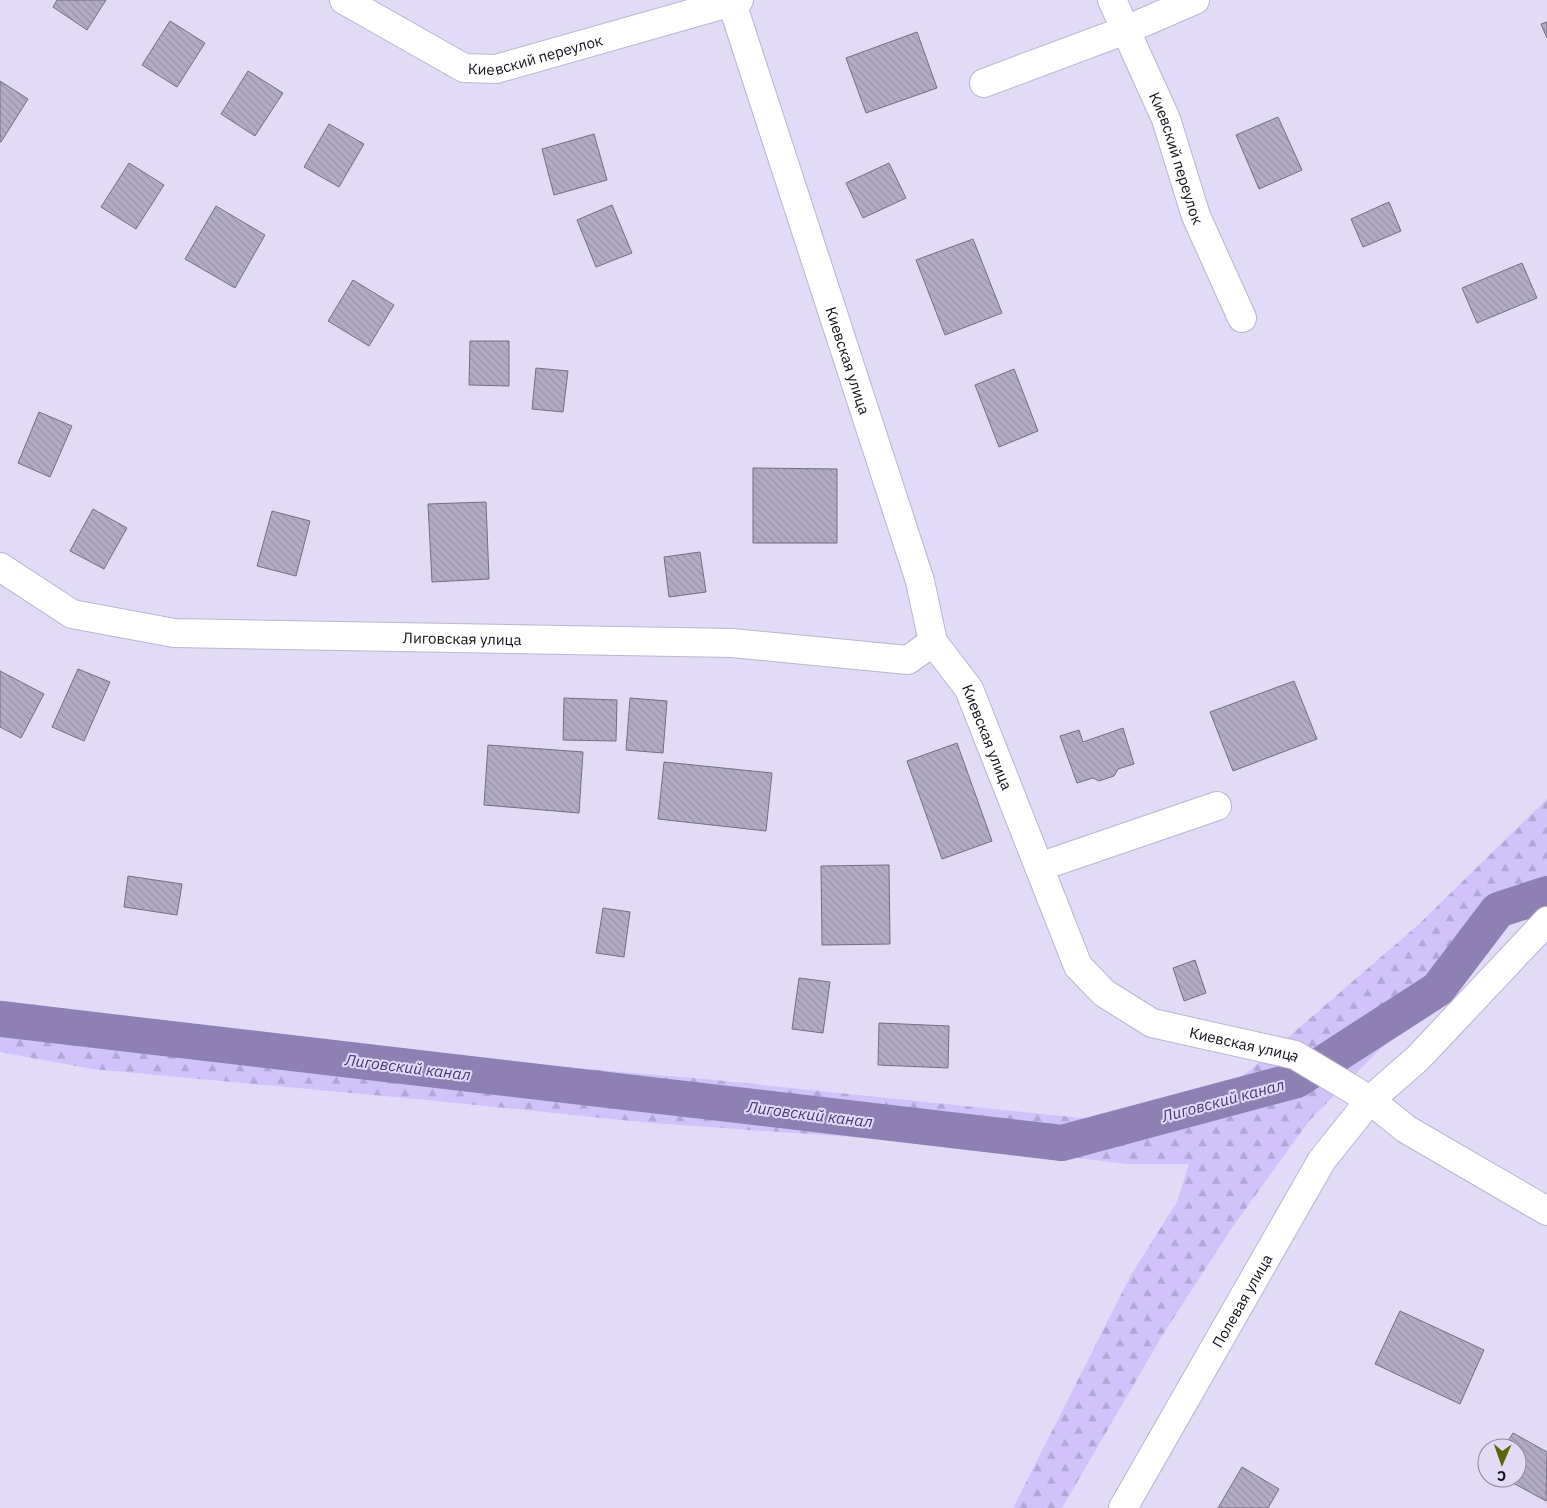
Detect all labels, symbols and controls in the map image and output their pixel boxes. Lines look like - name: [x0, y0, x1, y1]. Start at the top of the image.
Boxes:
- street label: Киевский переулок: [468, 30, 605, 78]
- street label: Киевский переулок: [1145, 89, 1208, 227]
- street label: Киевская улица: [822, 304, 875, 417]
- street label: Лиговская улица: [403, 628, 522, 649]
- street label: Киевская улица: [958, 681, 1017, 793]
- street label: Киевская улица: [1188, 1022, 1303, 1065]
- water label: Лиговский канал: [343, 1049, 472, 1085]
- water label: Лиговский канал: [1158, 1074, 1287, 1126]
- water label: Лиговский канал: [745, 1096, 874, 1132]
- street label: Полевая улица: [1207, 1250, 1276, 1351]
- north arrow: [1477, 1438, 1527, 1488]
- text: С: [1497, 1467, 1506, 1485]

